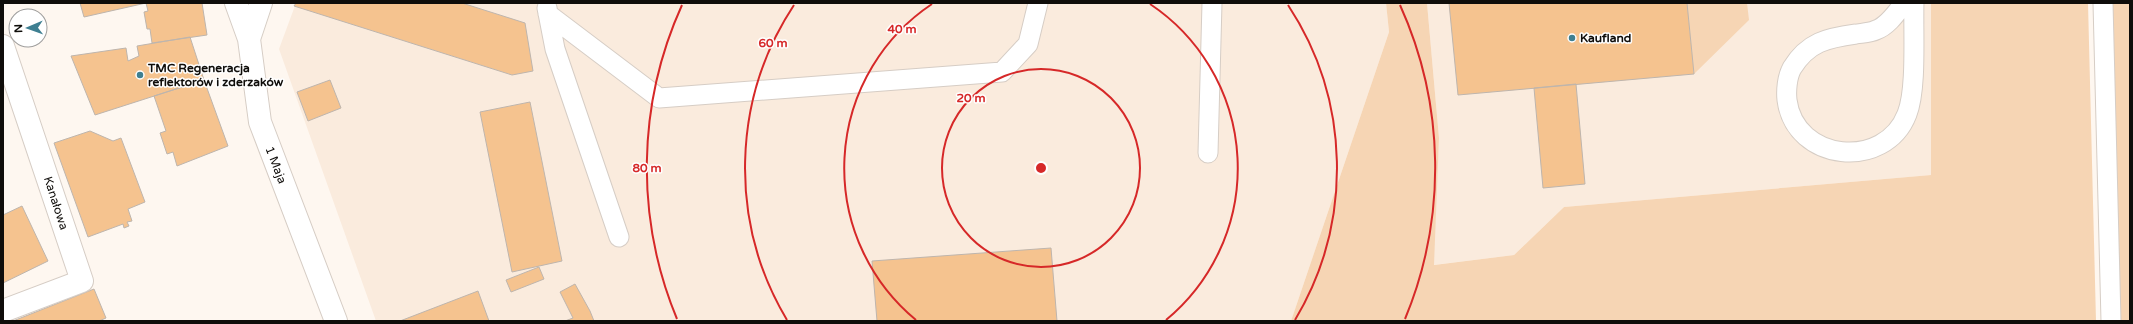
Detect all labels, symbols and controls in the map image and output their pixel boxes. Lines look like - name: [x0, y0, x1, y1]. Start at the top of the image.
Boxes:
- north arrow: [8, 8, 48, 48]
- text: 40 m: [887, 22, 917, 36]
- text: N: [12, 24, 25, 33]
- place label: Kaufland: [1580, 31, 1631, 45]
- marker: Kaufland: [1567, 33, 1577, 43]
- text: 60 m: [758, 36, 788, 50]
- place label: TMC Regeneracja reflektorów i zderzaków: [147, 61, 284, 89]
- marker: TMC Regeneracja reflektorów i zderzaków: [135, 70, 145, 80]
- text: 20 m: [956, 91, 986, 105]
- street label: 1 Maja: [263, 144, 289, 186]
- text: 80 m: [632, 161, 662, 175]
- centre of rings: [1034, 161, 1048, 175]
- street label: Kanałowa: [41, 175, 71, 231]

